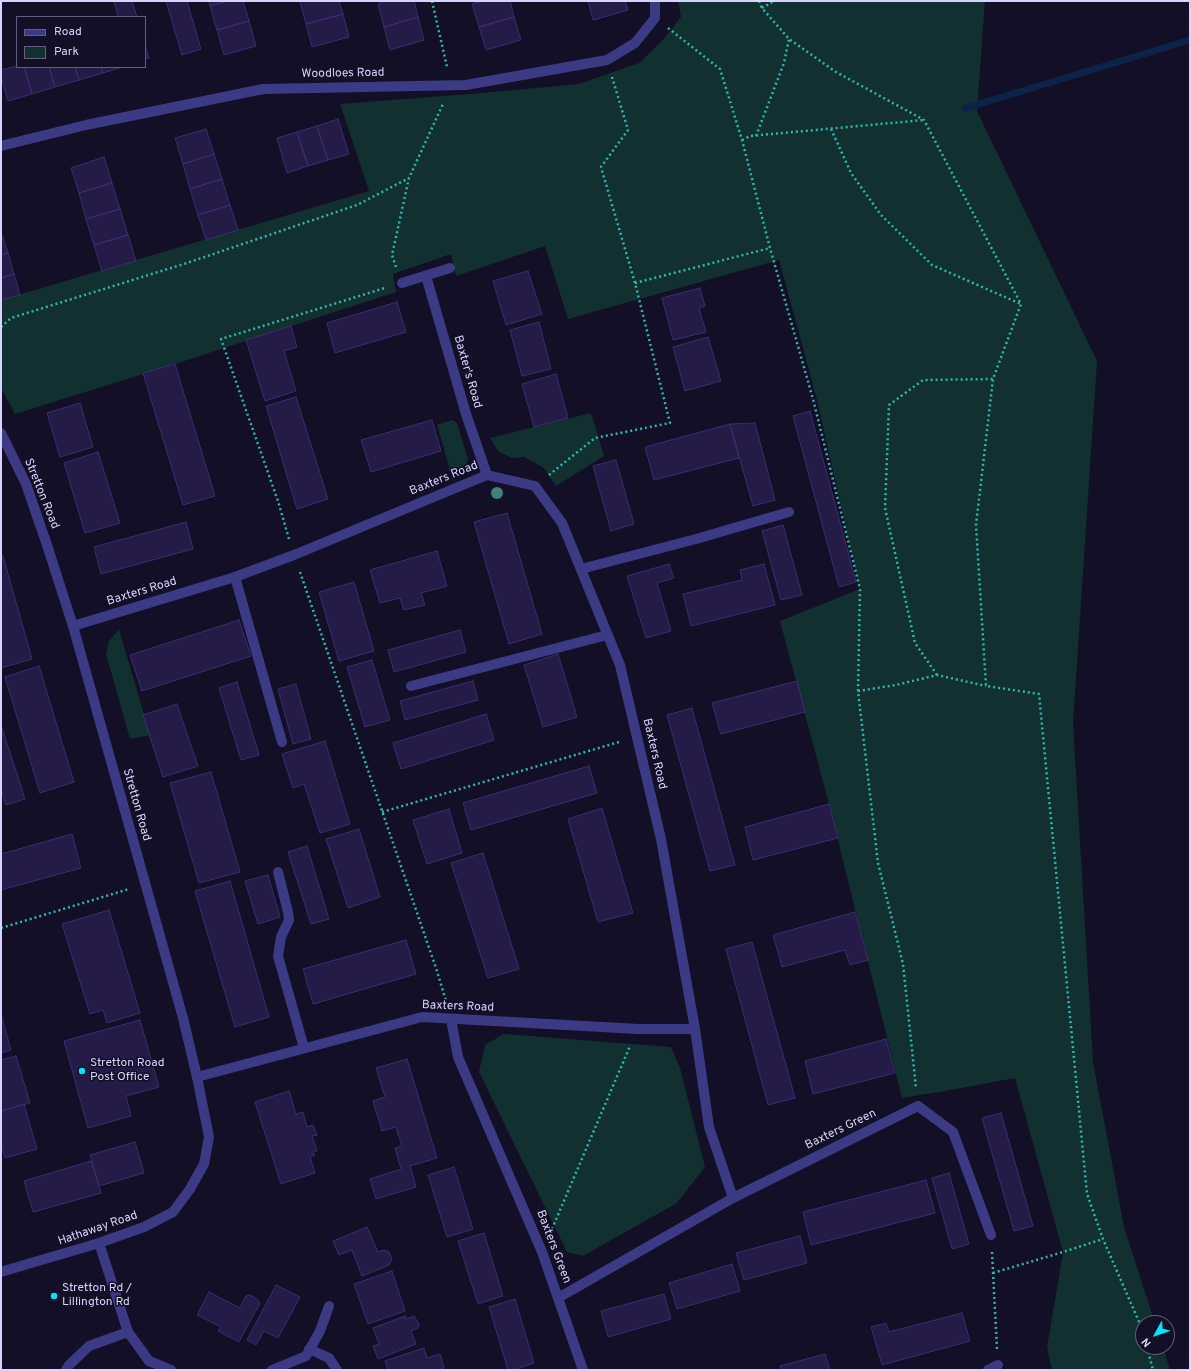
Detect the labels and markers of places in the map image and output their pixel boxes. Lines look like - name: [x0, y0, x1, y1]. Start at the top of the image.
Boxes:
- place label: Stretton Road Post Office: [90, 1057, 165, 1085]
- marker: Stretton Road Post Office: [77, 1066, 87, 1076]
- place label: Stretton Rd / Lillington Rd: [62, 1282, 132, 1310]
- marker: Stretton Rd / Lillington Rd: [49, 1291, 59, 1301]

